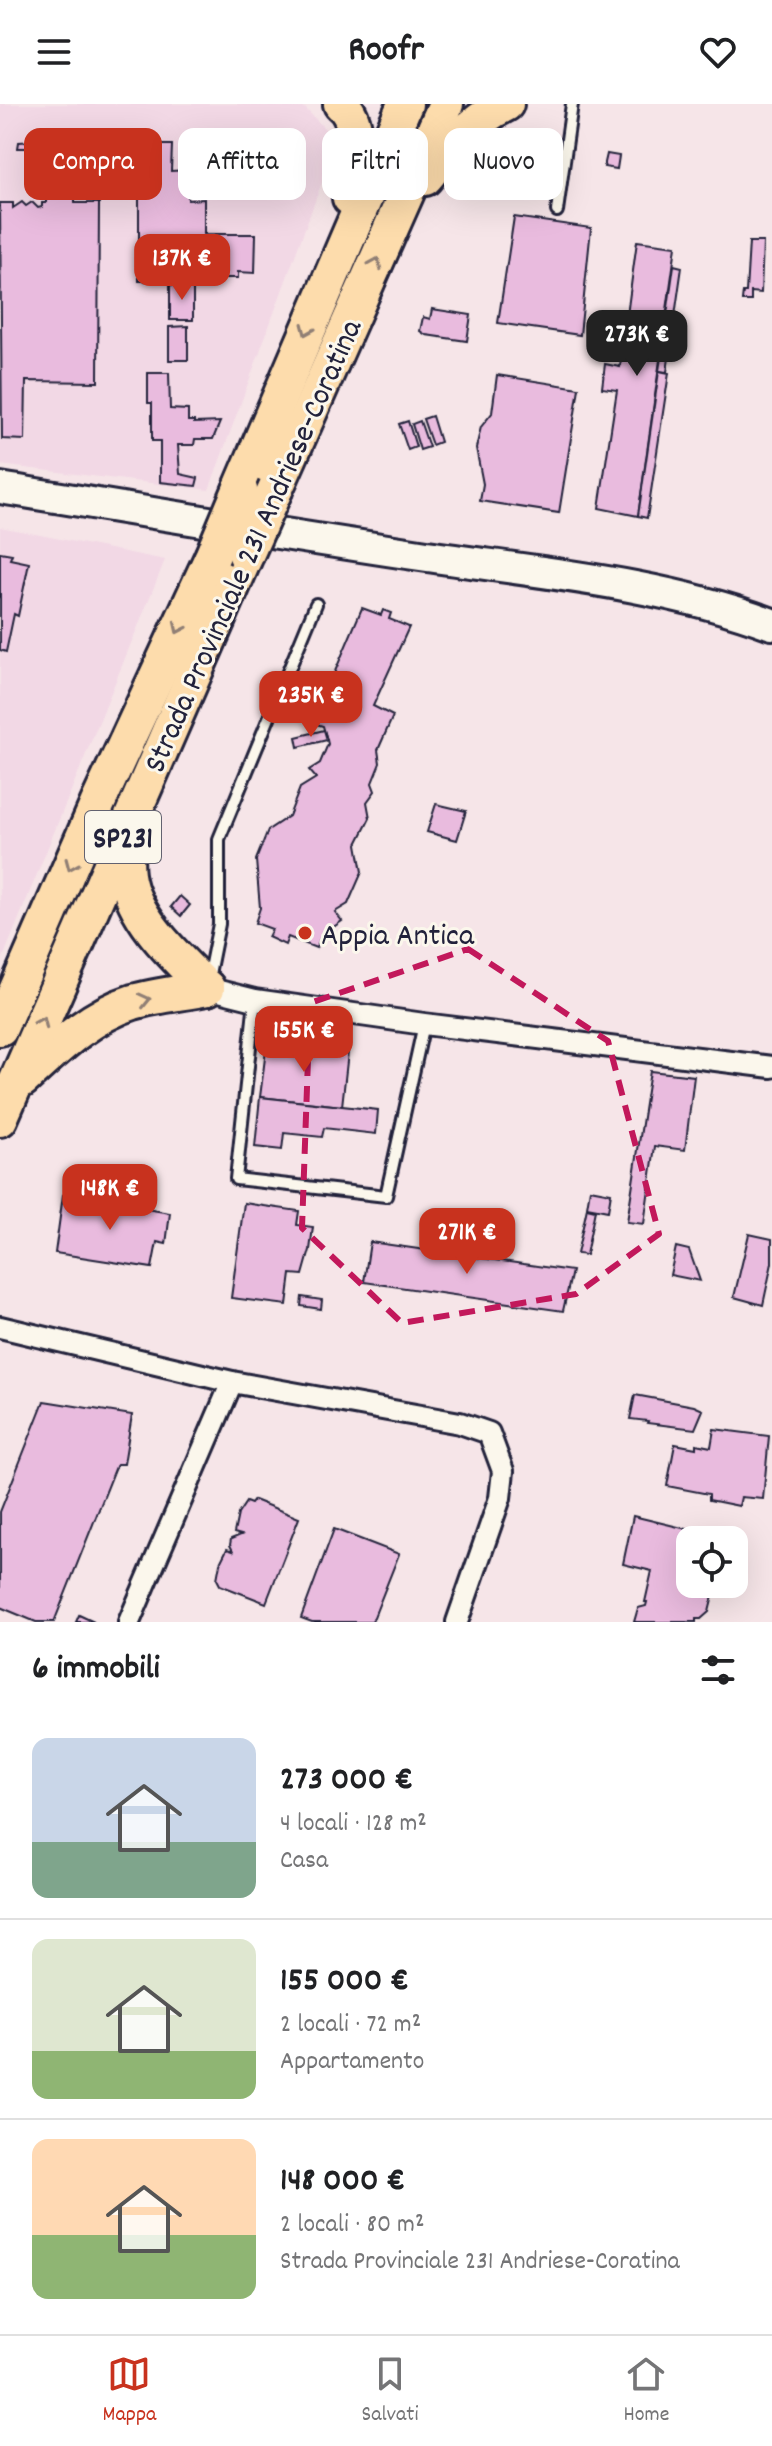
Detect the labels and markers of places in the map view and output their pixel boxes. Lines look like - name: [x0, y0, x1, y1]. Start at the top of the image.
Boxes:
- pin: 137K €: [117, 234, 247, 302]
- pin: 273K €: [572, 310, 702, 378]
- pin: 235K €: [246, 671, 376, 739]
- place label: Appia Antica: [321, 915, 475, 961]
- marker: Appia Antica: [296, 924, 314, 942]
- pin: 155K €: [239, 1006, 369, 1074]
- pin: 148K €: [45, 1164, 175, 1232]
- pin: 271K €: [402, 1208, 532, 1276]

